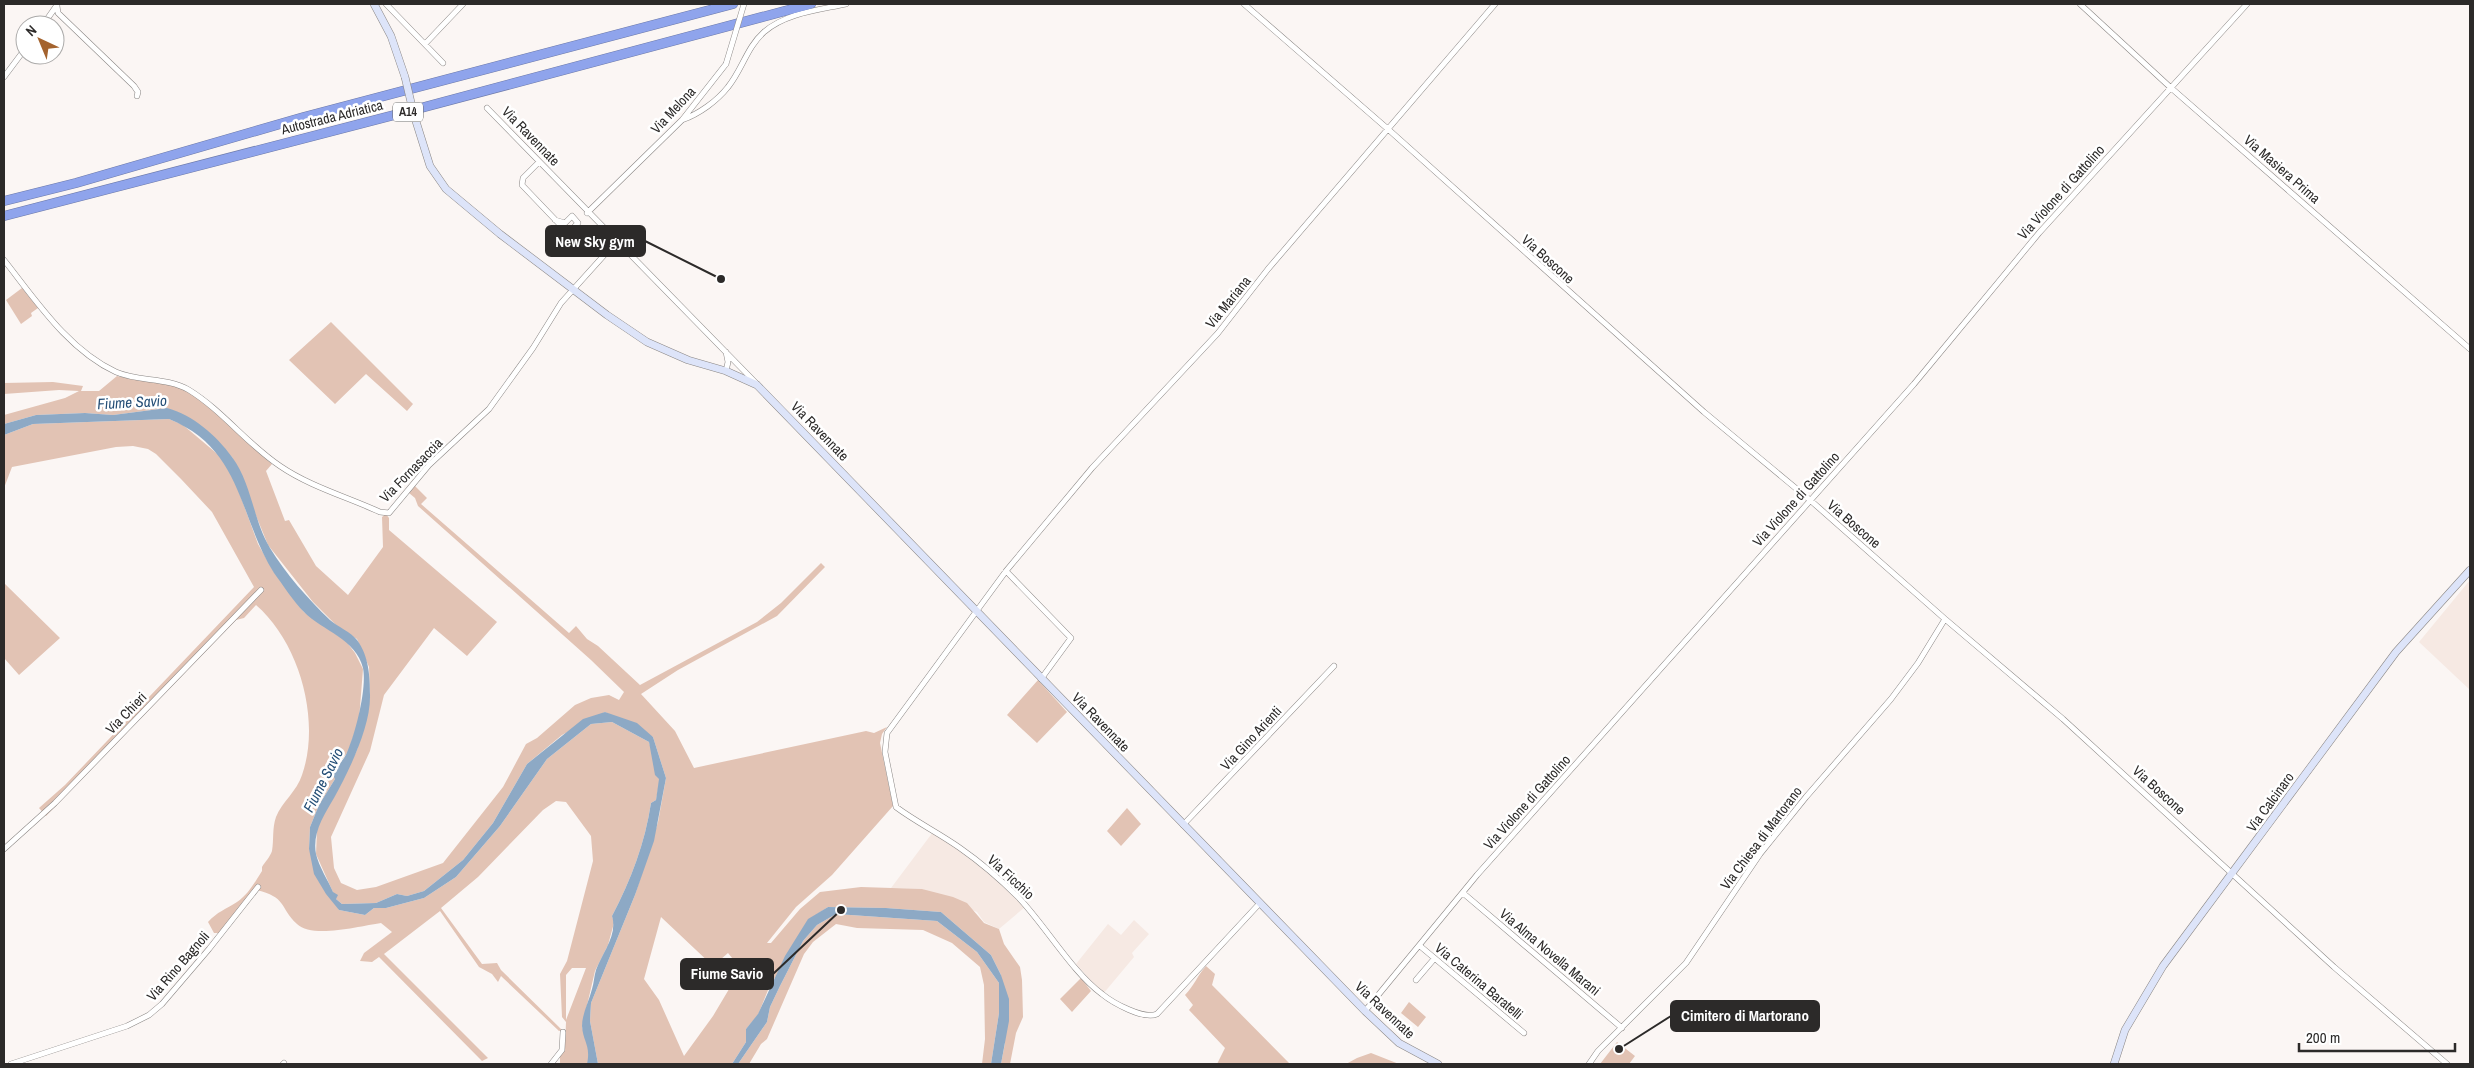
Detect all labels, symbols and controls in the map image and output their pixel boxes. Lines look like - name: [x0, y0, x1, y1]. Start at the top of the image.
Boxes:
- north arrow: [15, 15, 65, 65]
- text: N: [22, 21, 40, 40]
- street label: Via Melona: [647, 82, 700, 137]
- street label: Autostrada Adriatica: [278, 96, 385, 139]
- road number: A14: [393, 102, 423, 121]
- street label: Via Ravennate: [498, 102, 564, 170]
- street label: Via Masiera Prima: [2240, 131, 2324, 208]
- street label: Via Violone di Gattolino: [2014, 141, 2108, 243]
- callout: New Sky gym: [546, 226, 645, 256]
- text: New Sky gym: [555, 231, 635, 252]
- street label: Via Boscone: [1518, 231, 1578, 287]
- street label: Via Mariana: [1201, 272, 1255, 332]
- water label: Fiume Savio: [97, 390, 168, 414]
- street label: Via Ravennate: [787, 397, 853, 465]
- street label: Via Fornasaccia: [376, 434, 447, 506]
- street label: Via Violone di Gattolino: [1749, 448, 1843, 550]
- street label: Via Boscone: [1824, 496, 1884, 552]
- street label: Via Chieri: [102, 688, 150, 738]
- street label: Via Ravennate: [1068, 688, 1134, 756]
- street label: Via Gino Arienti: [1217, 702, 1285, 774]
- water label: Fiume Savio: [298, 744, 348, 816]
- street label: Via Violone di Gattolino: [1480, 751, 1574, 853]
- street label: Via Boscone: [2129, 762, 2189, 818]
- street label: Via Calcinaro: [2242, 769, 2298, 835]
- street label: Via Chiesa di Martorano: [1716, 783, 1806, 893]
- street label: Via Ficchio: [984, 851, 1038, 903]
- street label: Via Alma Novella Marani: [1496, 905, 1604, 999]
- street label: Via Rino Bagnoli: [143, 927, 213, 1005]
- street label: Via Caterina Baratelli: [1431, 939, 1527, 1023]
- callout: Fiume Savio: [681, 959, 773, 989]
- text: Fiume Savio: [691, 963, 763, 984]
- street label: Via Ravennate: [1351, 978, 1419, 1042]
- callout: Cimitero di Martorano: [1671, 1001, 1819, 1031]
- text: Cimitero di Martorano: [1681, 1005, 1809, 1026]
- scale bar: [2299, 1020, 2455, 1052]
- text: 200 m: [2306, 1027, 2340, 1048]

